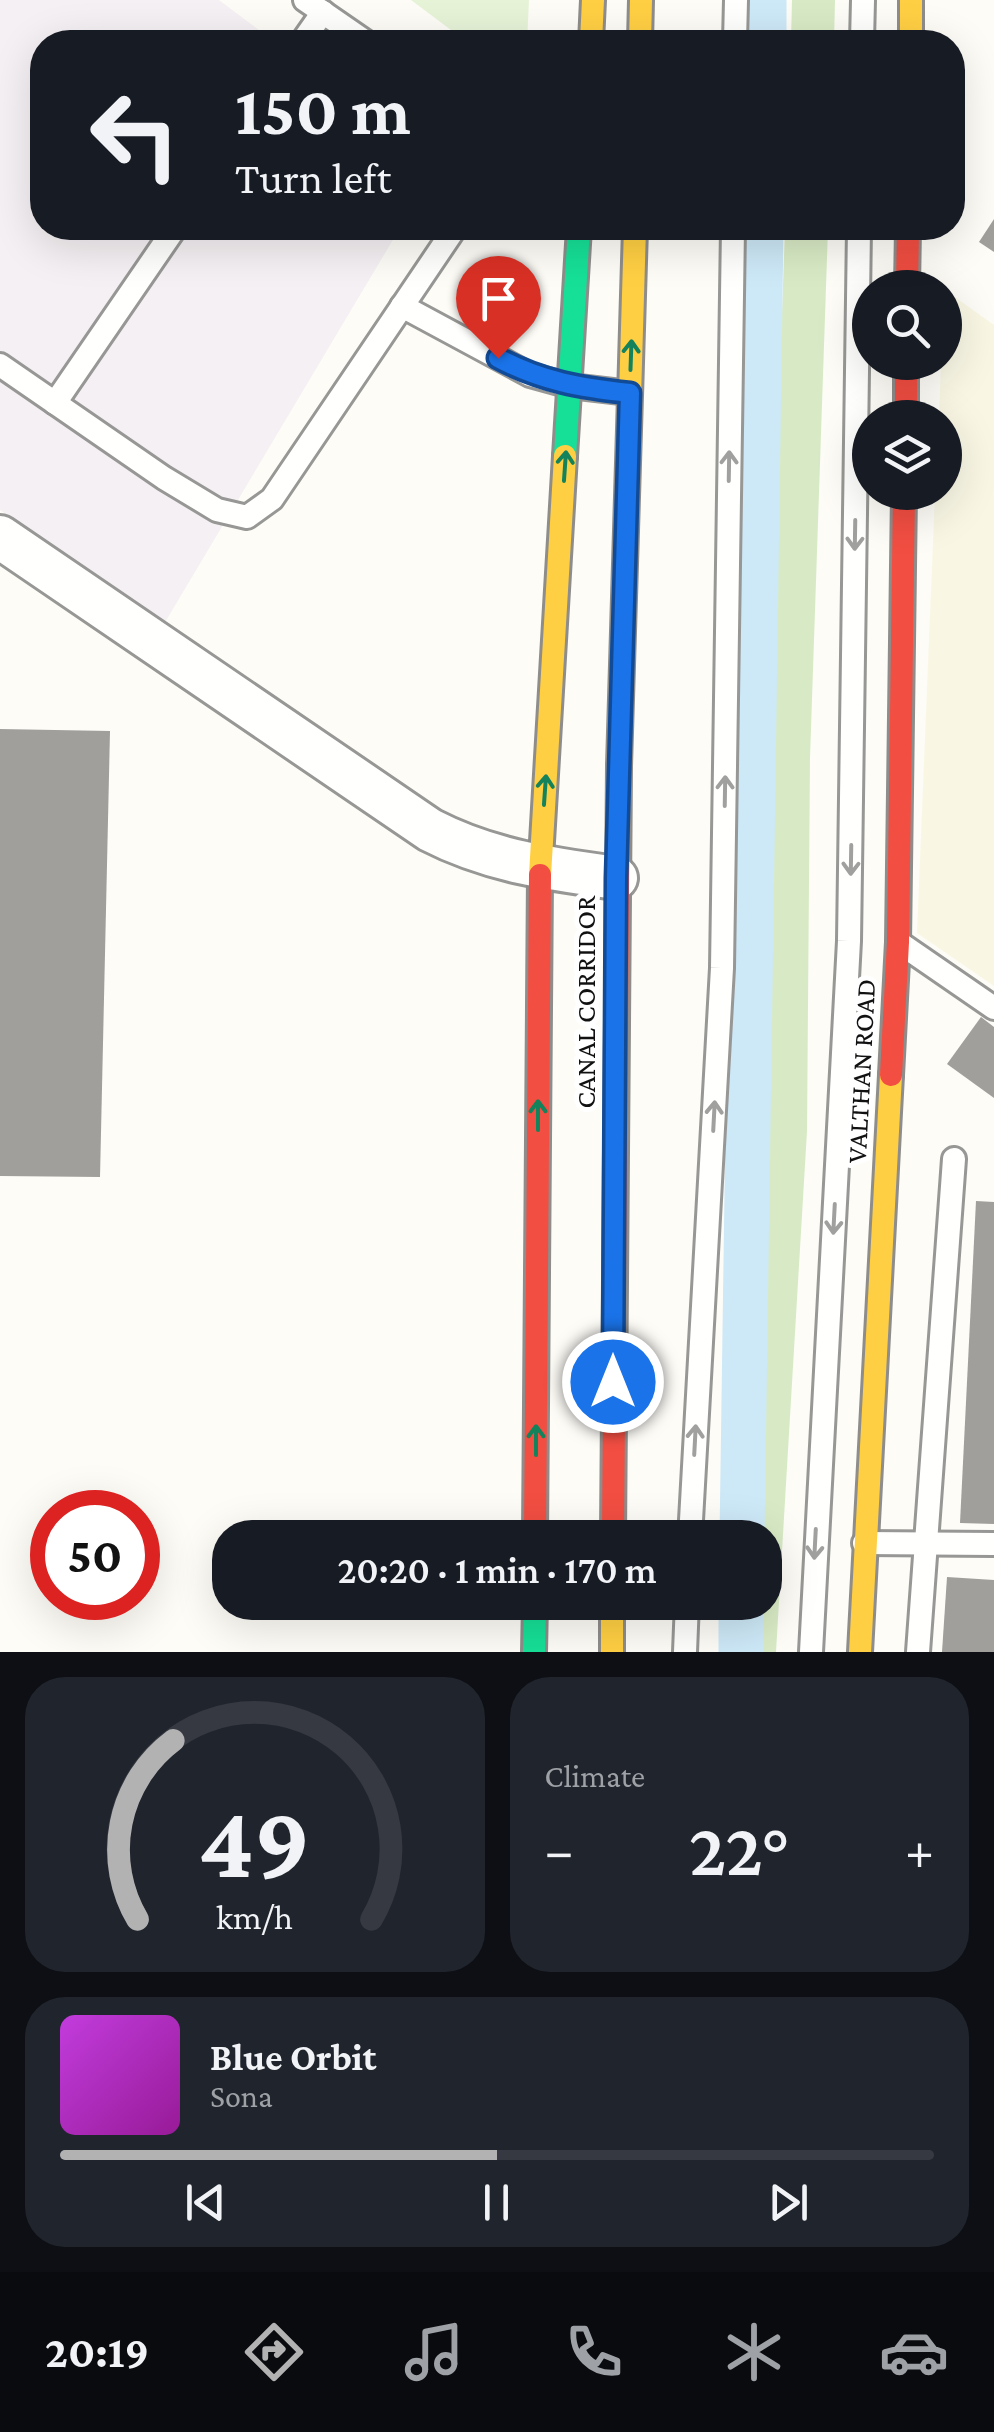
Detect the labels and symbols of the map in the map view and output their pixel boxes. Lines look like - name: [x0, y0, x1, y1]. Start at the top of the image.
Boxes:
- pin: [456, 256, 541, 359]
- one-way arrow: [621, 340, 640, 372]
- one-way arrow: [556, 450, 575, 482]
- one-way arrow: [720, 450, 739, 482]
- one-way arrow: [846, 518, 864, 550]
- one-way arrow: [536, 775, 555, 807]
- one-way arrow: [715, 775, 734, 807]
- one-way arrow: [841, 843, 860, 875]
- street label: CANAL CORRIDOR: [570, 895, 601, 1109]
- street label: VALTHAN ROAD: [841, 978, 881, 1164]
- one-way arrow: [528, 1100, 548, 1132]
- one-way arrow: [705, 1100, 724, 1132]
- one-way arrow: [824, 1203, 843, 1235]
- position arrow: [561, 1330, 665, 1434]
- one-way arrow: [526, 1425, 546, 1458]
- one-way arrow: [686, 1425, 705, 1457]
- speed limit sign: 50: [30, 1490, 160, 1620]
- one-way arrow: [806, 1527, 825, 1559]

